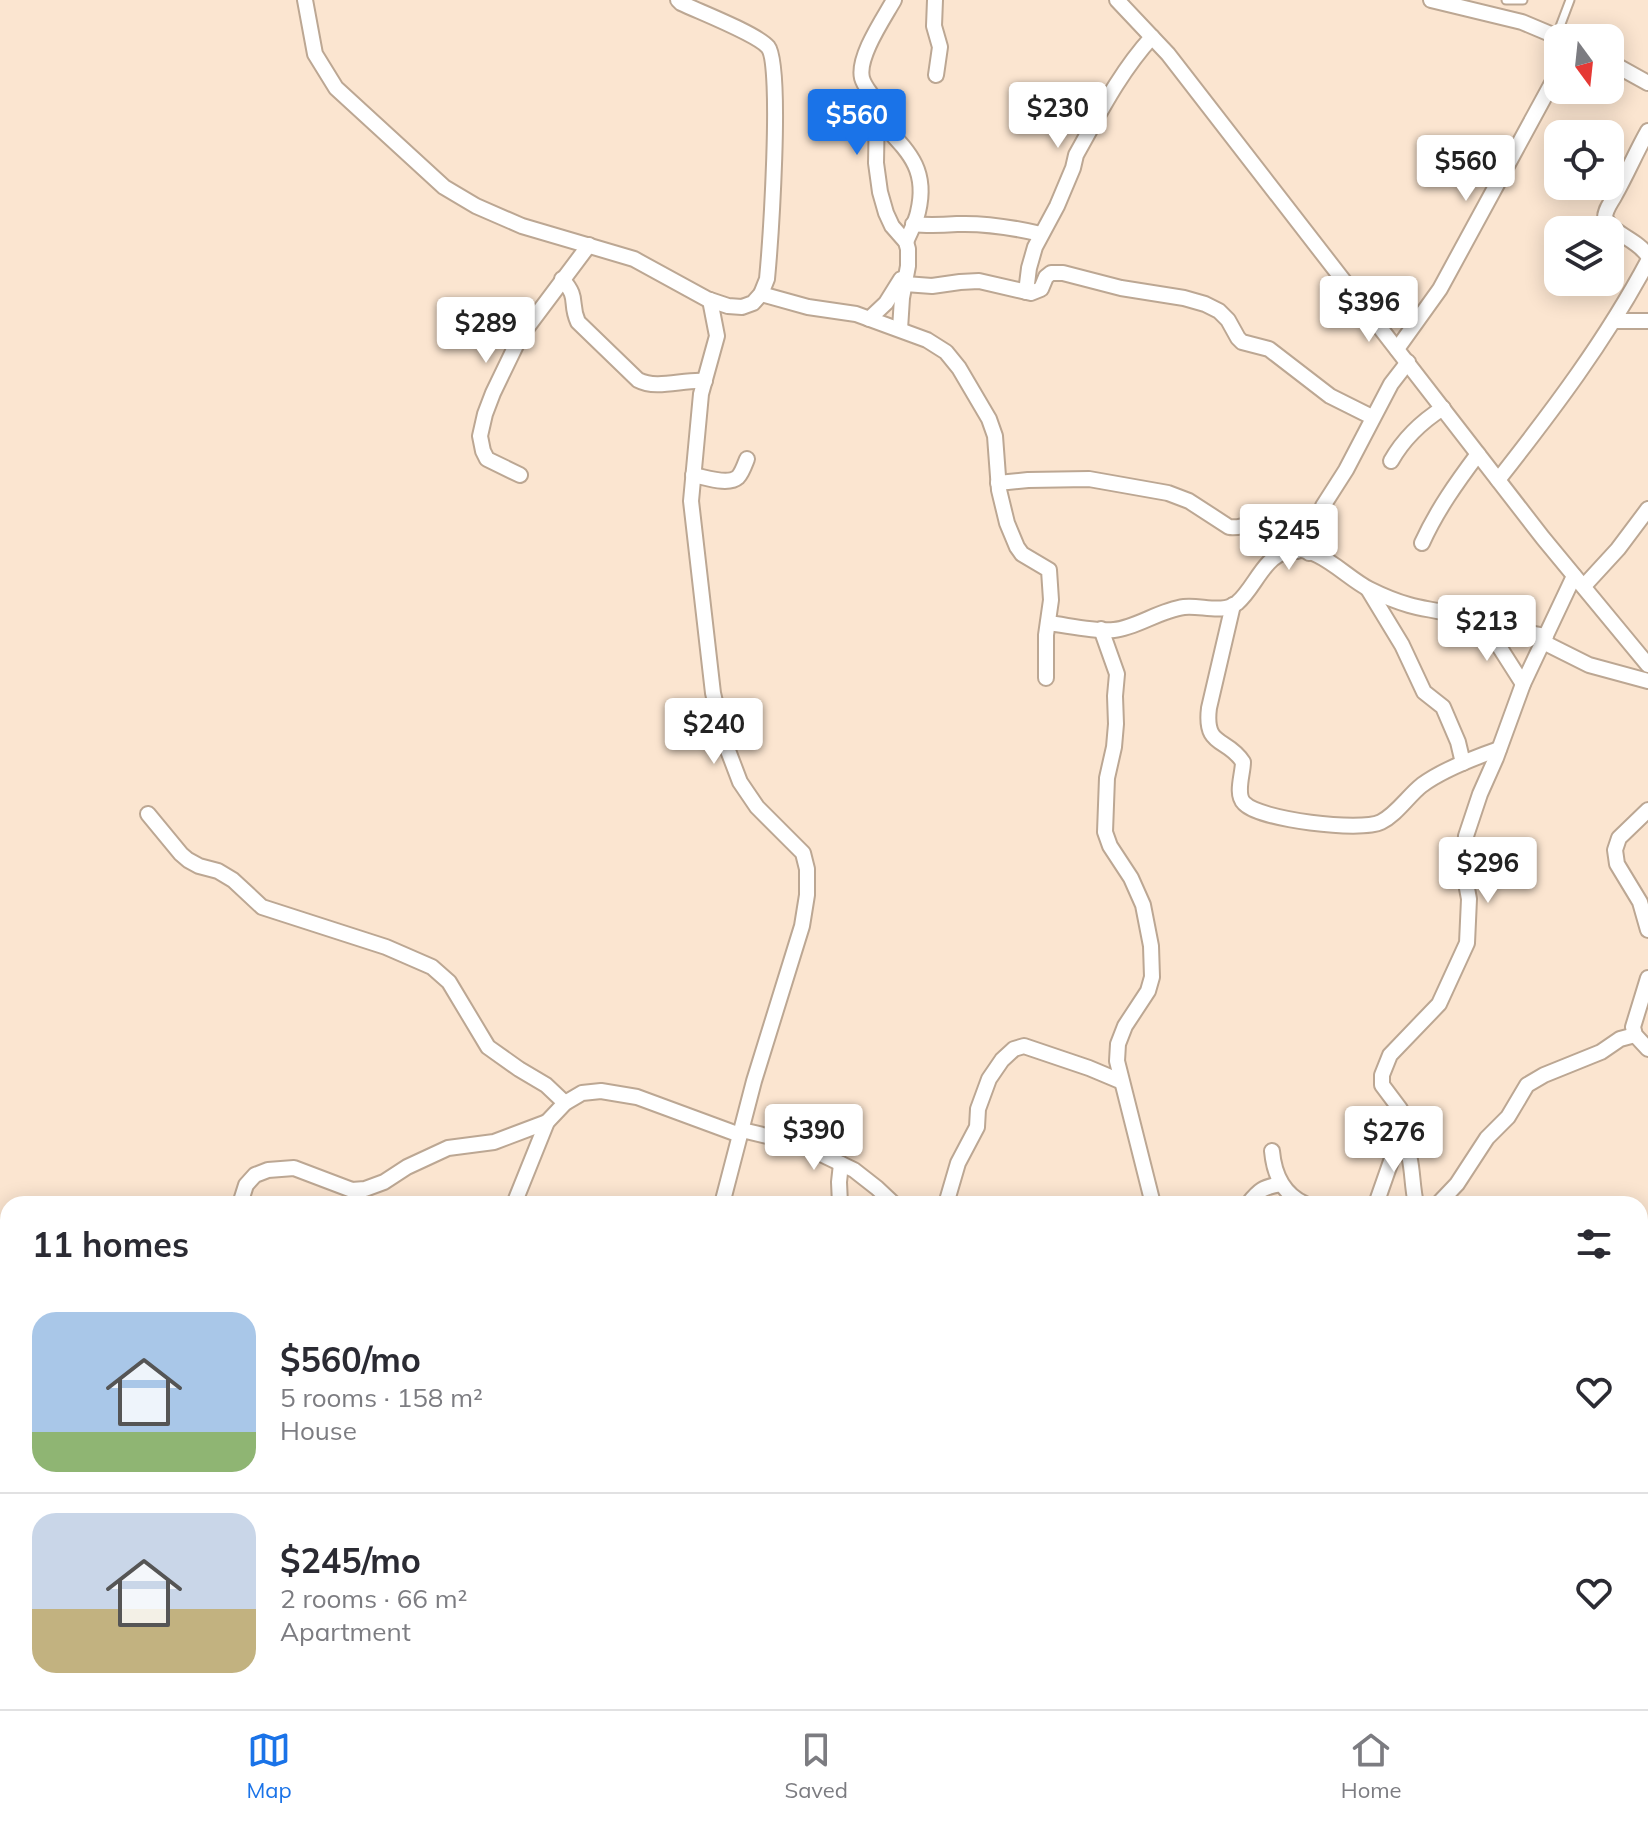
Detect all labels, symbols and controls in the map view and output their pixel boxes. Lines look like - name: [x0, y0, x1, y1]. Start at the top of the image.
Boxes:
- north arrow: [1544, 24, 1624, 104]
- map controls: [1544, 24, 1624, 296]
- pin: $230: [1011, 82, 1105, 150]
- pin: $560: [810, 89, 904, 157]
- text: $230: [1027, 91, 1089, 124]
- text: $560: [826, 98, 888, 131]
- button: locate: [1544, 120, 1624, 200]
- pin: $560: [1419, 135, 1513, 203]
- text: $560: [1435, 144, 1497, 177]
- button: layers: [1544, 216, 1624, 296]
- pin: $396: [1322, 276, 1416, 344]
- text: $396: [1338, 285, 1400, 318]
- pin: $289: [439, 297, 533, 365]
- text: $289: [455, 306, 517, 339]
- pin: $245: [1242, 504, 1336, 572]
- text: $245: [1258, 513, 1320, 546]
- pin: $213: [1440, 595, 1534, 663]
- text: $213: [1456, 604, 1518, 637]
- pin: $240: [667, 698, 761, 766]
- text: $240: [683, 707, 745, 740]
- pin: $296: [1441, 837, 1535, 905]
- text: $296: [1457, 846, 1519, 879]
- pin: $390: [767, 1104, 861, 1172]
- pin: $276: [1347, 1106, 1441, 1174]
- text: $390: [783, 1113, 845, 1146]
- text: $276: [1363, 1115, 1425, 1148]
- icon: filters: [1572, 1222, 1616, 1266]
- text: 11 homes: [32, 1223, 189, 1266]
- text: $560/mo: [280, 1338, 421, 1381]
- icon: home: [96, 1344, 192, 1440]
- icon: heart: [1572, 1370, 1616, 1414]
- text: 5 rooms · 158 m²: [280, 1381, 483, 1414]
- text: House: [280, 1414, 357, 1447]
- text: $245/mo: [280, 1539, 421, 1582]
- icon: home: [96, 1545, 192, 1641]
- icon: heart: [1572, 1571, 1616, 1615]
- text: 2 rooms · 66 m²: [280, 1582, 467, 1615]
- text: Apartment: [280, 1615, 411, 1648]
- tab: Map: [246, 1728, 292, 1804]
- tab: Saved: [785, 1728, 848, 1804]
- tab: Home: [1341, 1728, 1402, 1804]

